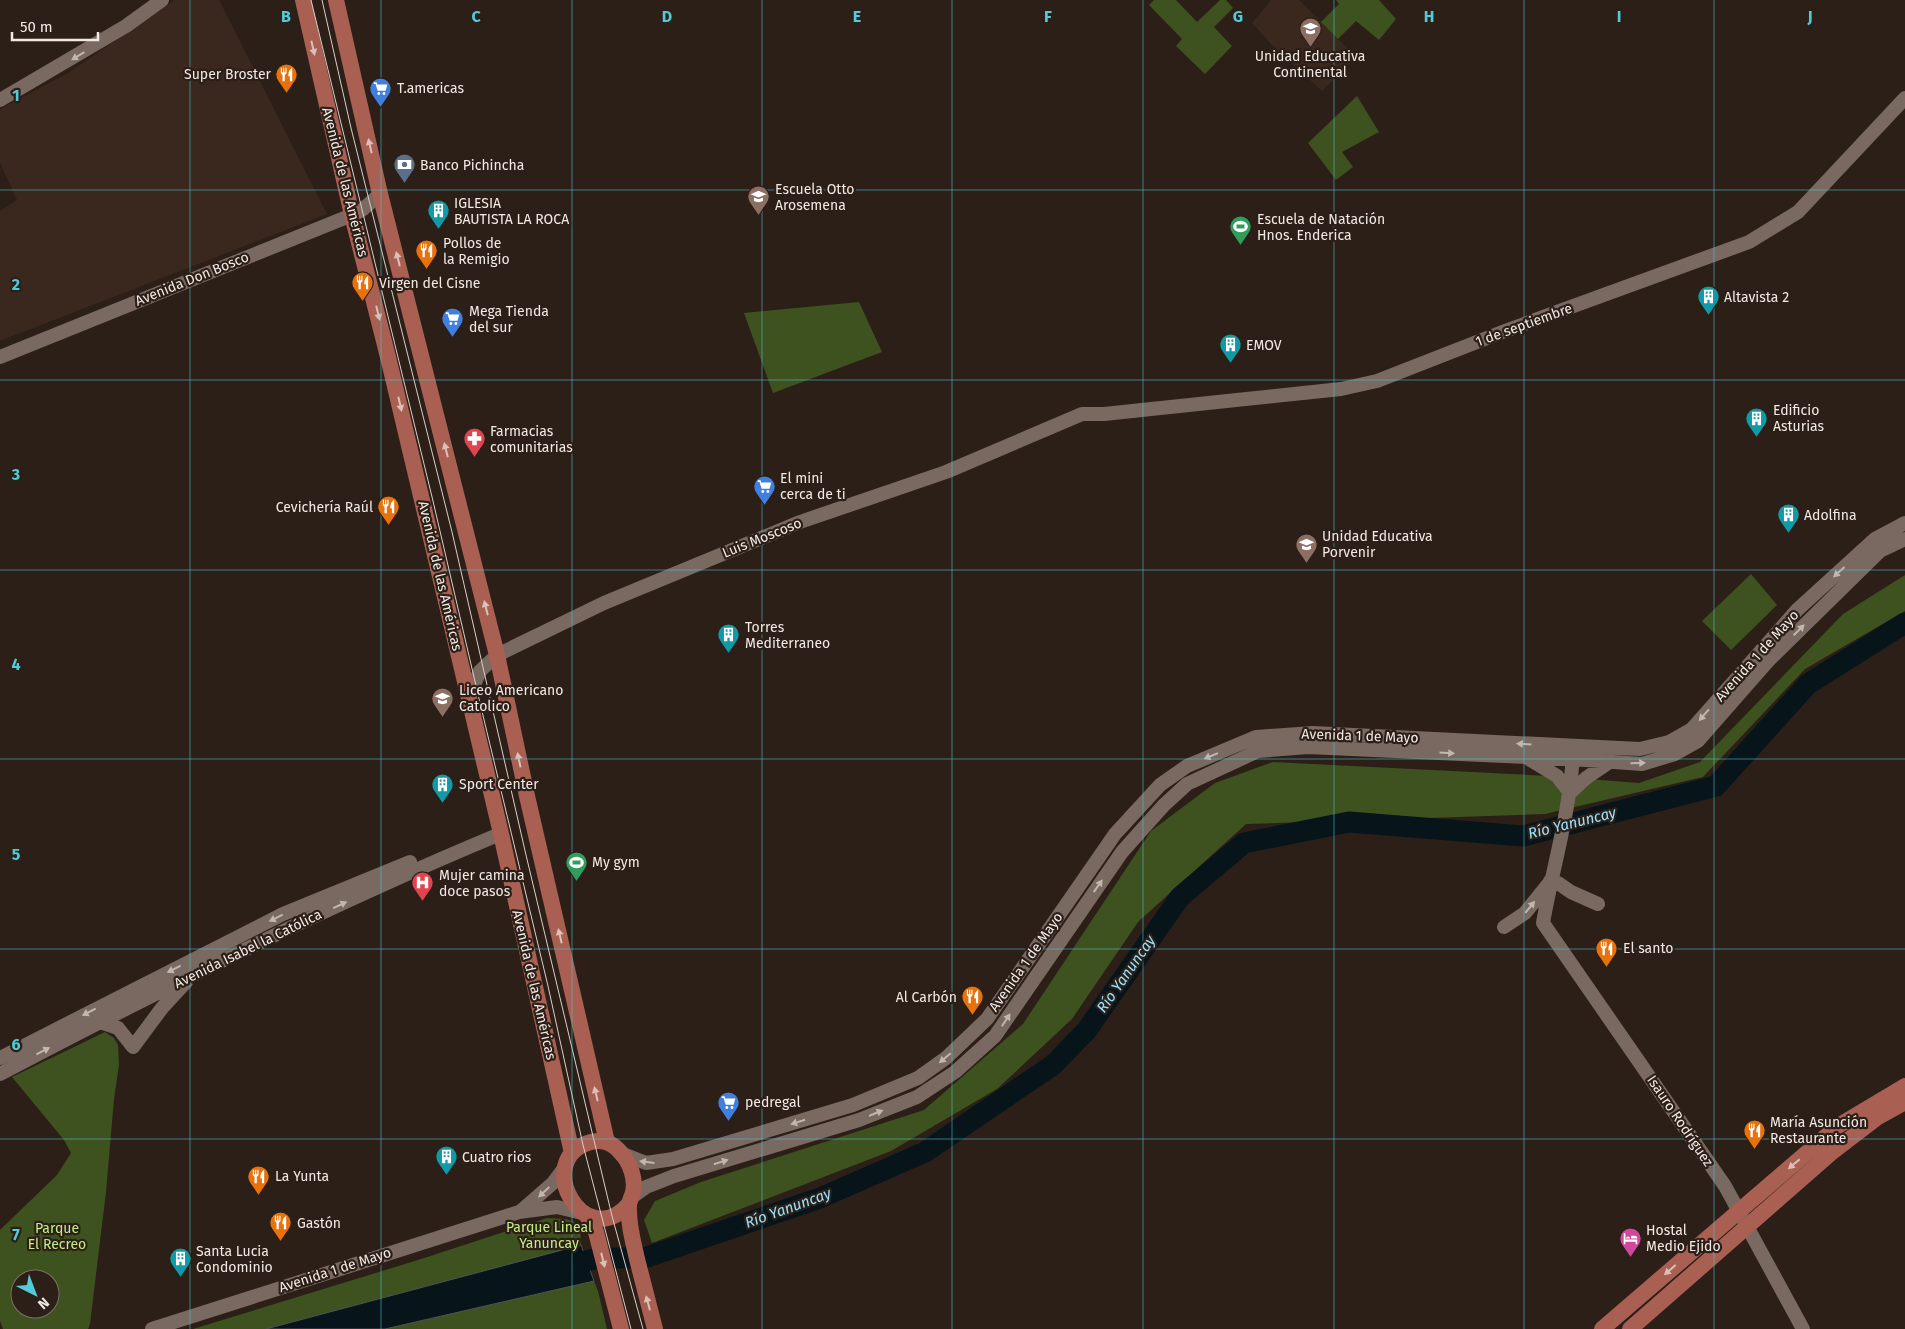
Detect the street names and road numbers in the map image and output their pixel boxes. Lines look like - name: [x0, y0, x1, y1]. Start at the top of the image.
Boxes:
- street label: Avenida de las Américas: [318, 106, 372, 259]
- street label: Avenida Don Bosco: [133, 248, 251, 310]
- street label: 1 de septiembre: [1473, 300, 1575, 350]
- street label: Avenida de las Américas: [414, 499, 466, 653]
- street label: Luis Moscoso: [720, 514, 804, 562]
- street label: Avenida 1 de Mayo: [1711, 607, 1803, 705]
- street label: Avenida 1 de Mayo: [1301, 725, 1419, 747]
- street label: Avenida Isabel la Católica: [171, 906, 325, 992]
- street label: Avenida de las Américas: [508, 908, 560, 1062]
- street label: Avenida 1 de Mayo: [985, 909, 1067, 1015]
- street label: Isauro Rodríguez: [1643, 1072, 1717, 1170]
- street label: Avenida 1 de Mayo: [277, 1244, 393, 1296]

